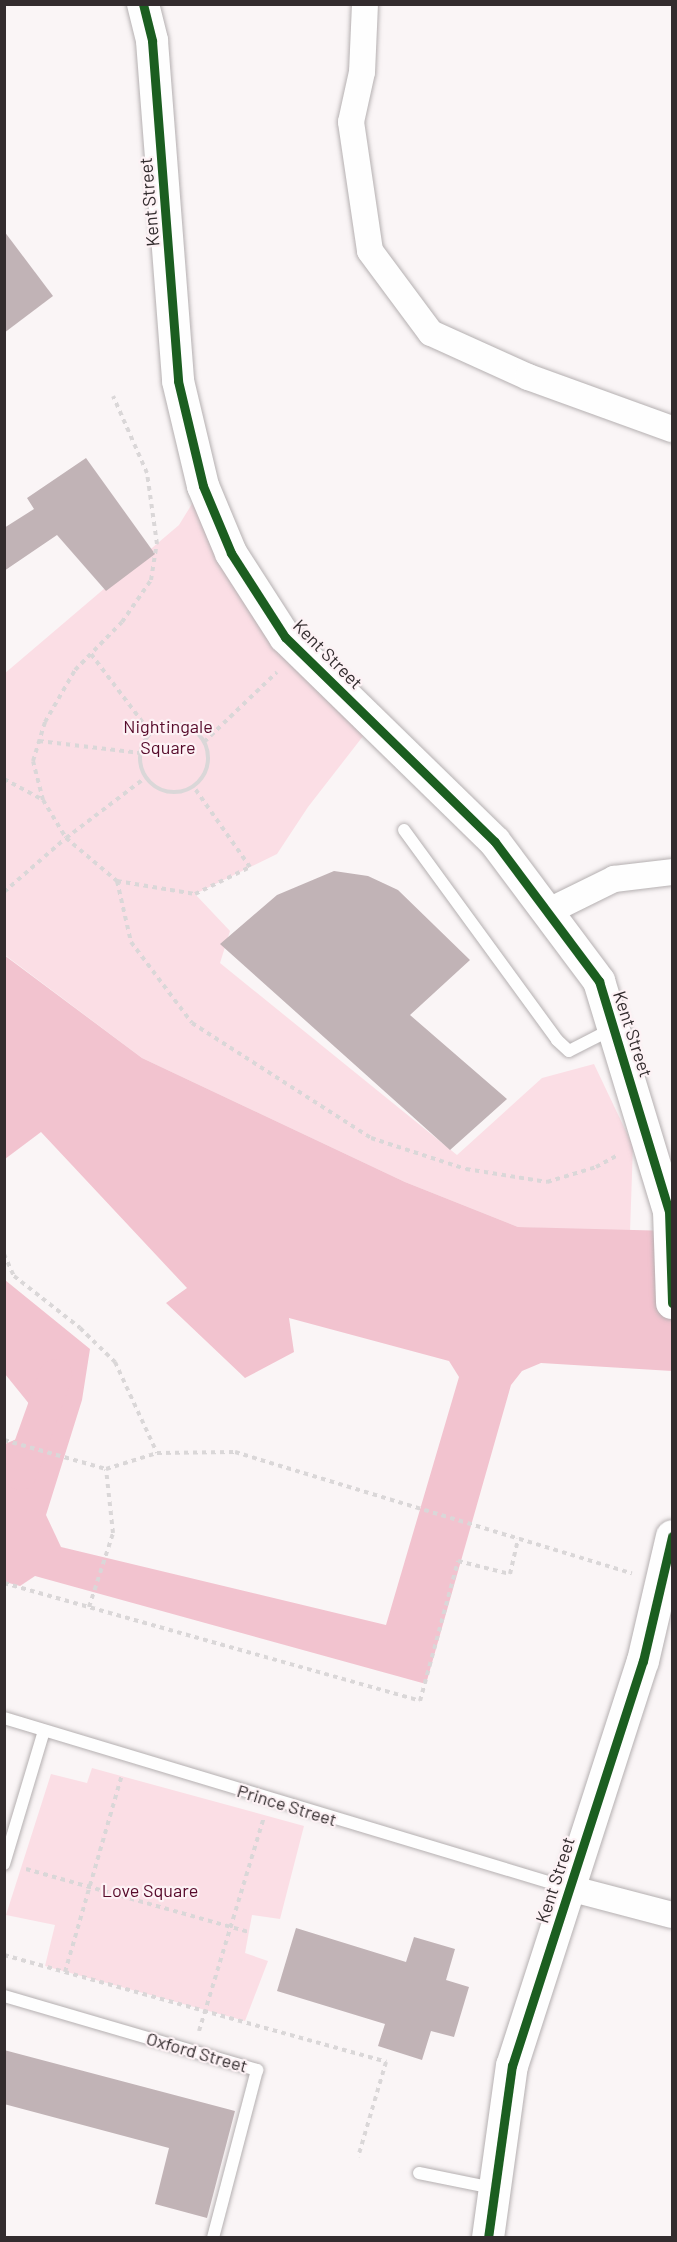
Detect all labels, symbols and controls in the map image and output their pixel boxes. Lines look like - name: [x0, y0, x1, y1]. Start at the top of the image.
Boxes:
- street label: Kent Street: [134, 157, 164, 247]
- street label: Kent Street: [289, 615, 367, 693]
- park label: Nightingale Square: [123, 716, 213, 758]
- street label: Kent Street: [609, 988, 657, 1080]
- street label: Prince Street: [235, 1780, 339, 1830]
- street label: Kent Street: [531, 1834, 579, 1926]
- park label: Love Square: [102, 1879, 198, 1901]
- street label: Oxford Street: [144, 2027, 250, 2077]

